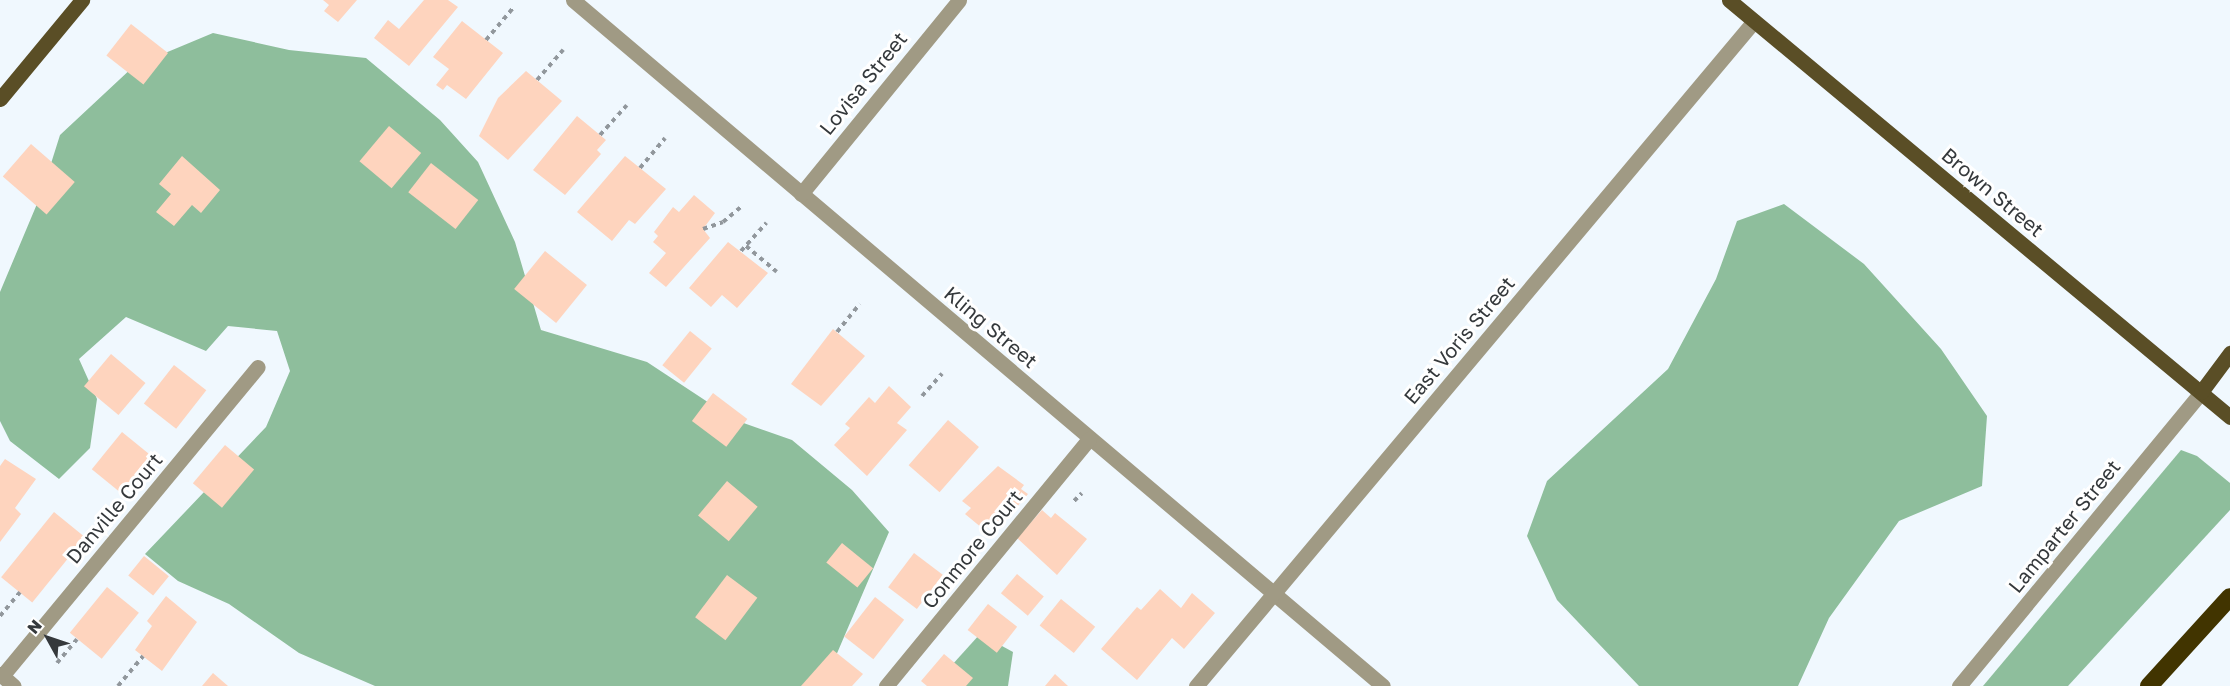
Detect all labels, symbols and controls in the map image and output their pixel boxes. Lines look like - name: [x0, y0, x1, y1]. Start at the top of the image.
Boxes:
- street label: Lovisa Street: [814, 27, 912, 139]
- street label: Brown Street: [1937, 142, 2049, 242]
- street label: East Voris Street: [1399, 271, 1519, 409]
- street label: Kling Street: [940, 281, 1042, 373]
- street label: Danville Court: [61, 448, 167, 568]
- street label: Lamparter Street: [2003, 455, 2125, 597]
- street label: Conmore Court: [917, 485, 1027, 613]
- north arrow: [18, 608, 78, 668]
- text: N: [23, 615, 46, 638]

